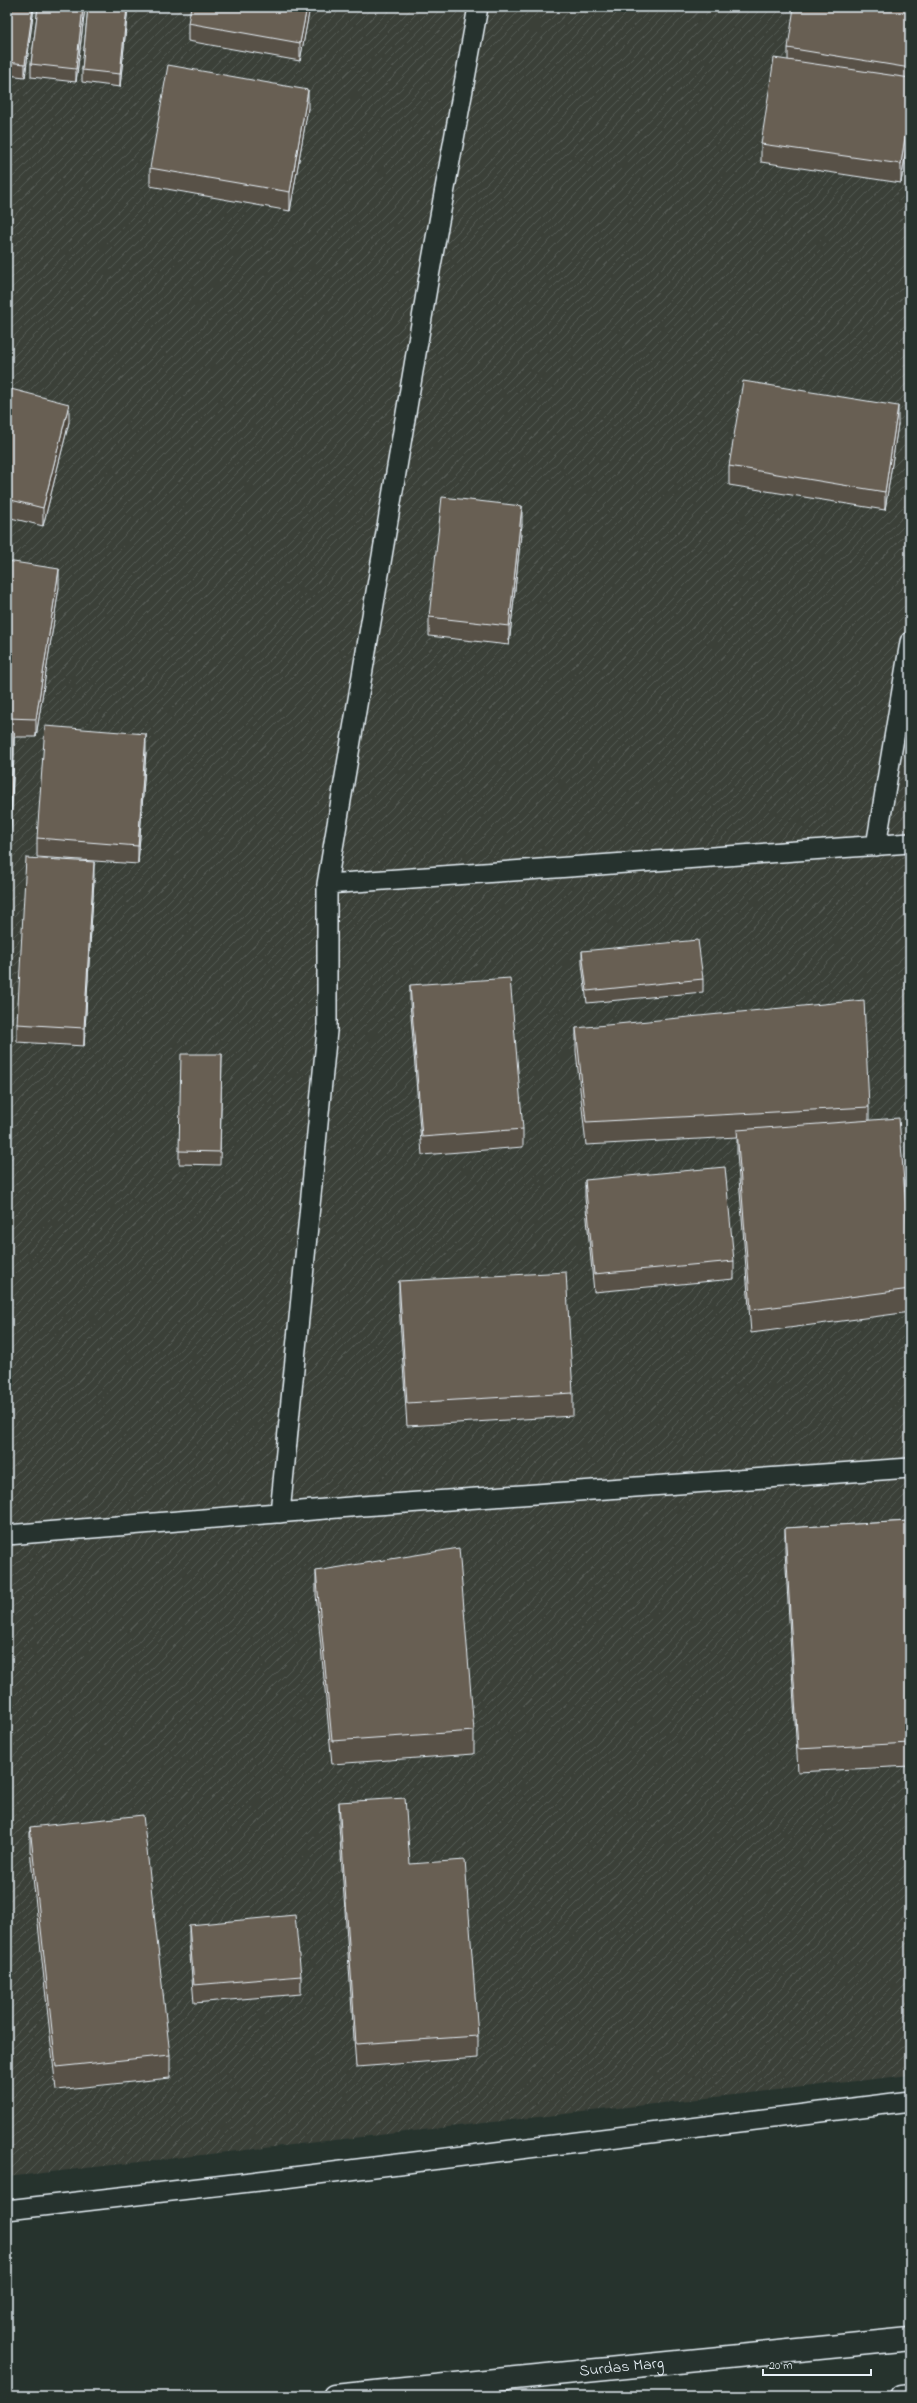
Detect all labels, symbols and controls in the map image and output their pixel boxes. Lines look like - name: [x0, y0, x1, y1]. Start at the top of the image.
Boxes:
- street label: Surdas Marg: [578, 2351, 665, 2384]
- scale bar: [763, 2351, 871, 2377]
- text: 20 m: [769, 2357, 792, 2375]

